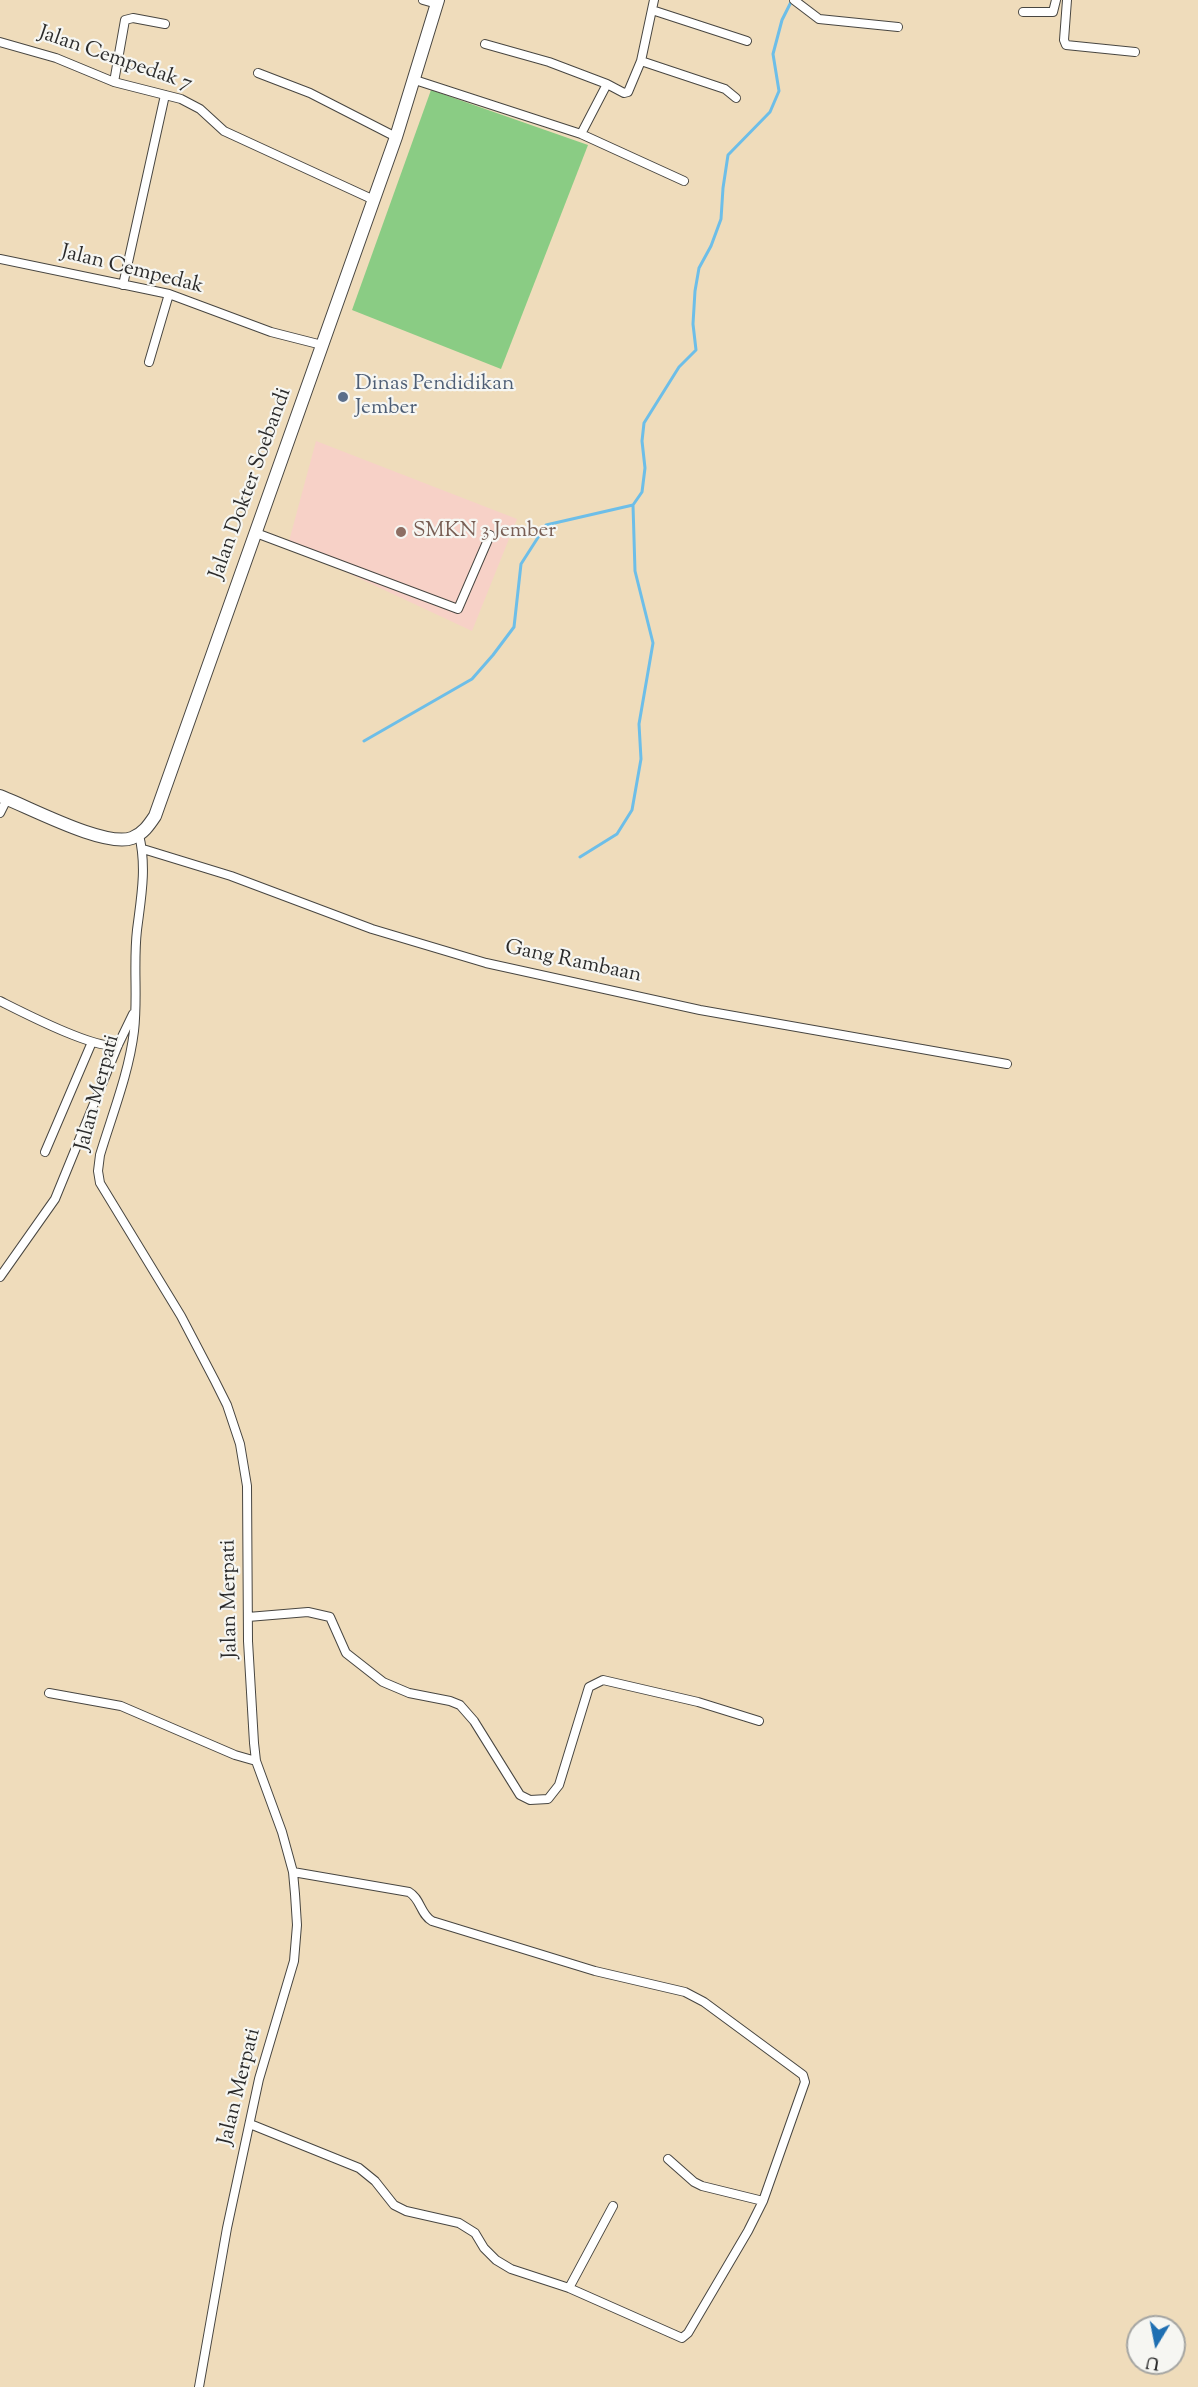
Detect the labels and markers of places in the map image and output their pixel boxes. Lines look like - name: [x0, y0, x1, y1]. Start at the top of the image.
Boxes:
- place label: Dinas Pendidikan Jember: [355, 372, 514, 422]
- marker: Dinas Pendidikan Jember: [336, 390, 350, 404]
- place label: SMKN 3 Jember: [413, 519, 556, 545]
- marker: SMKN 3 Jember: [394, 525, 408, 539]

